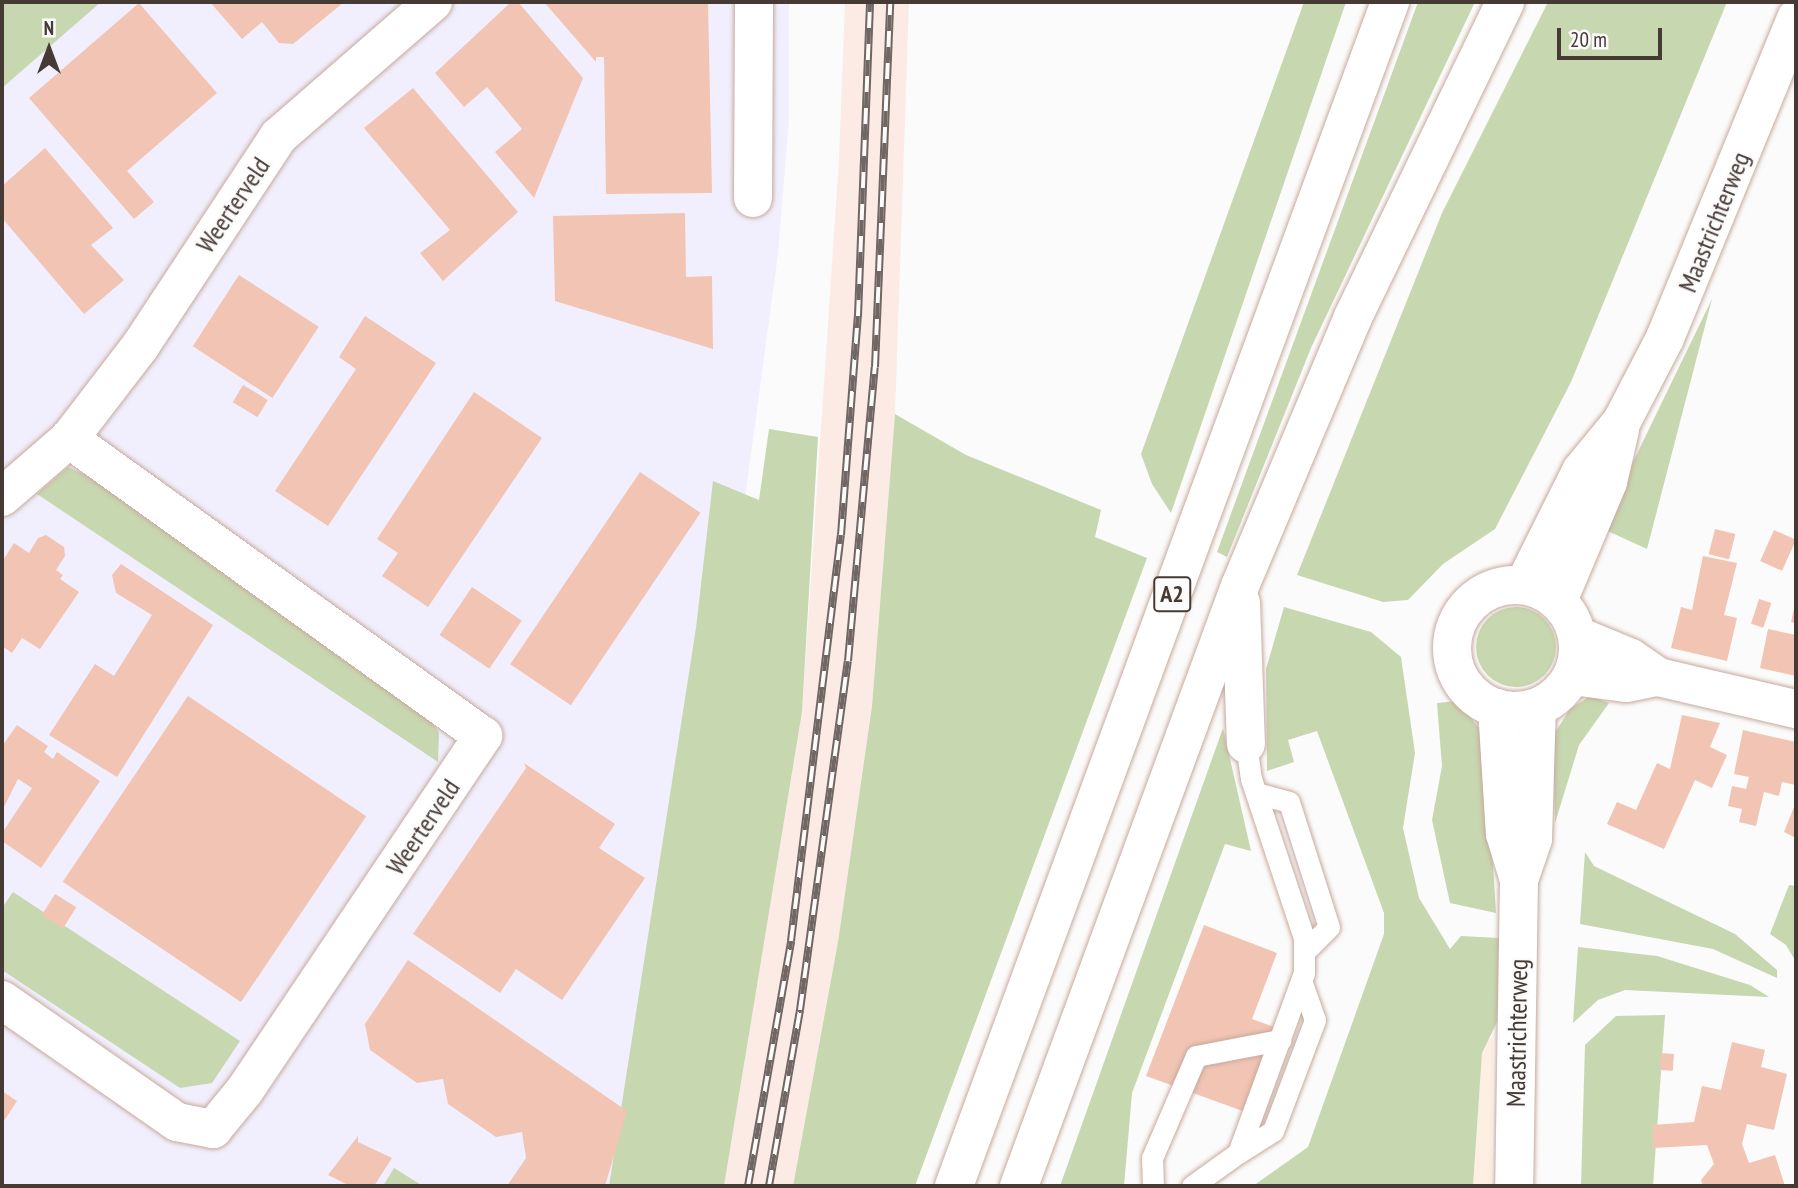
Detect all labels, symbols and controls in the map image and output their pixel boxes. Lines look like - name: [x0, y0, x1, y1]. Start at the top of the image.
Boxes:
- north arrow: [14, 14, 84, 84]
- scale bar: [1560, 14, 1665, 58]
- text: N: [44, 16, 54, 40]
- text: 20 m: [1570, 26, 1607, 53]
- street label: Maastrichterweg: [1672, 147, 1756, 297]
- street label: Weerterveld: [190, 151, 276, 259]
- road number: A2: [1153, 574, 1191, 614]
- street label: Weerterveld: [380, 773, 466, 881]
- street label: Maastrichterweg: [1500, 959, 1534, 1107]

